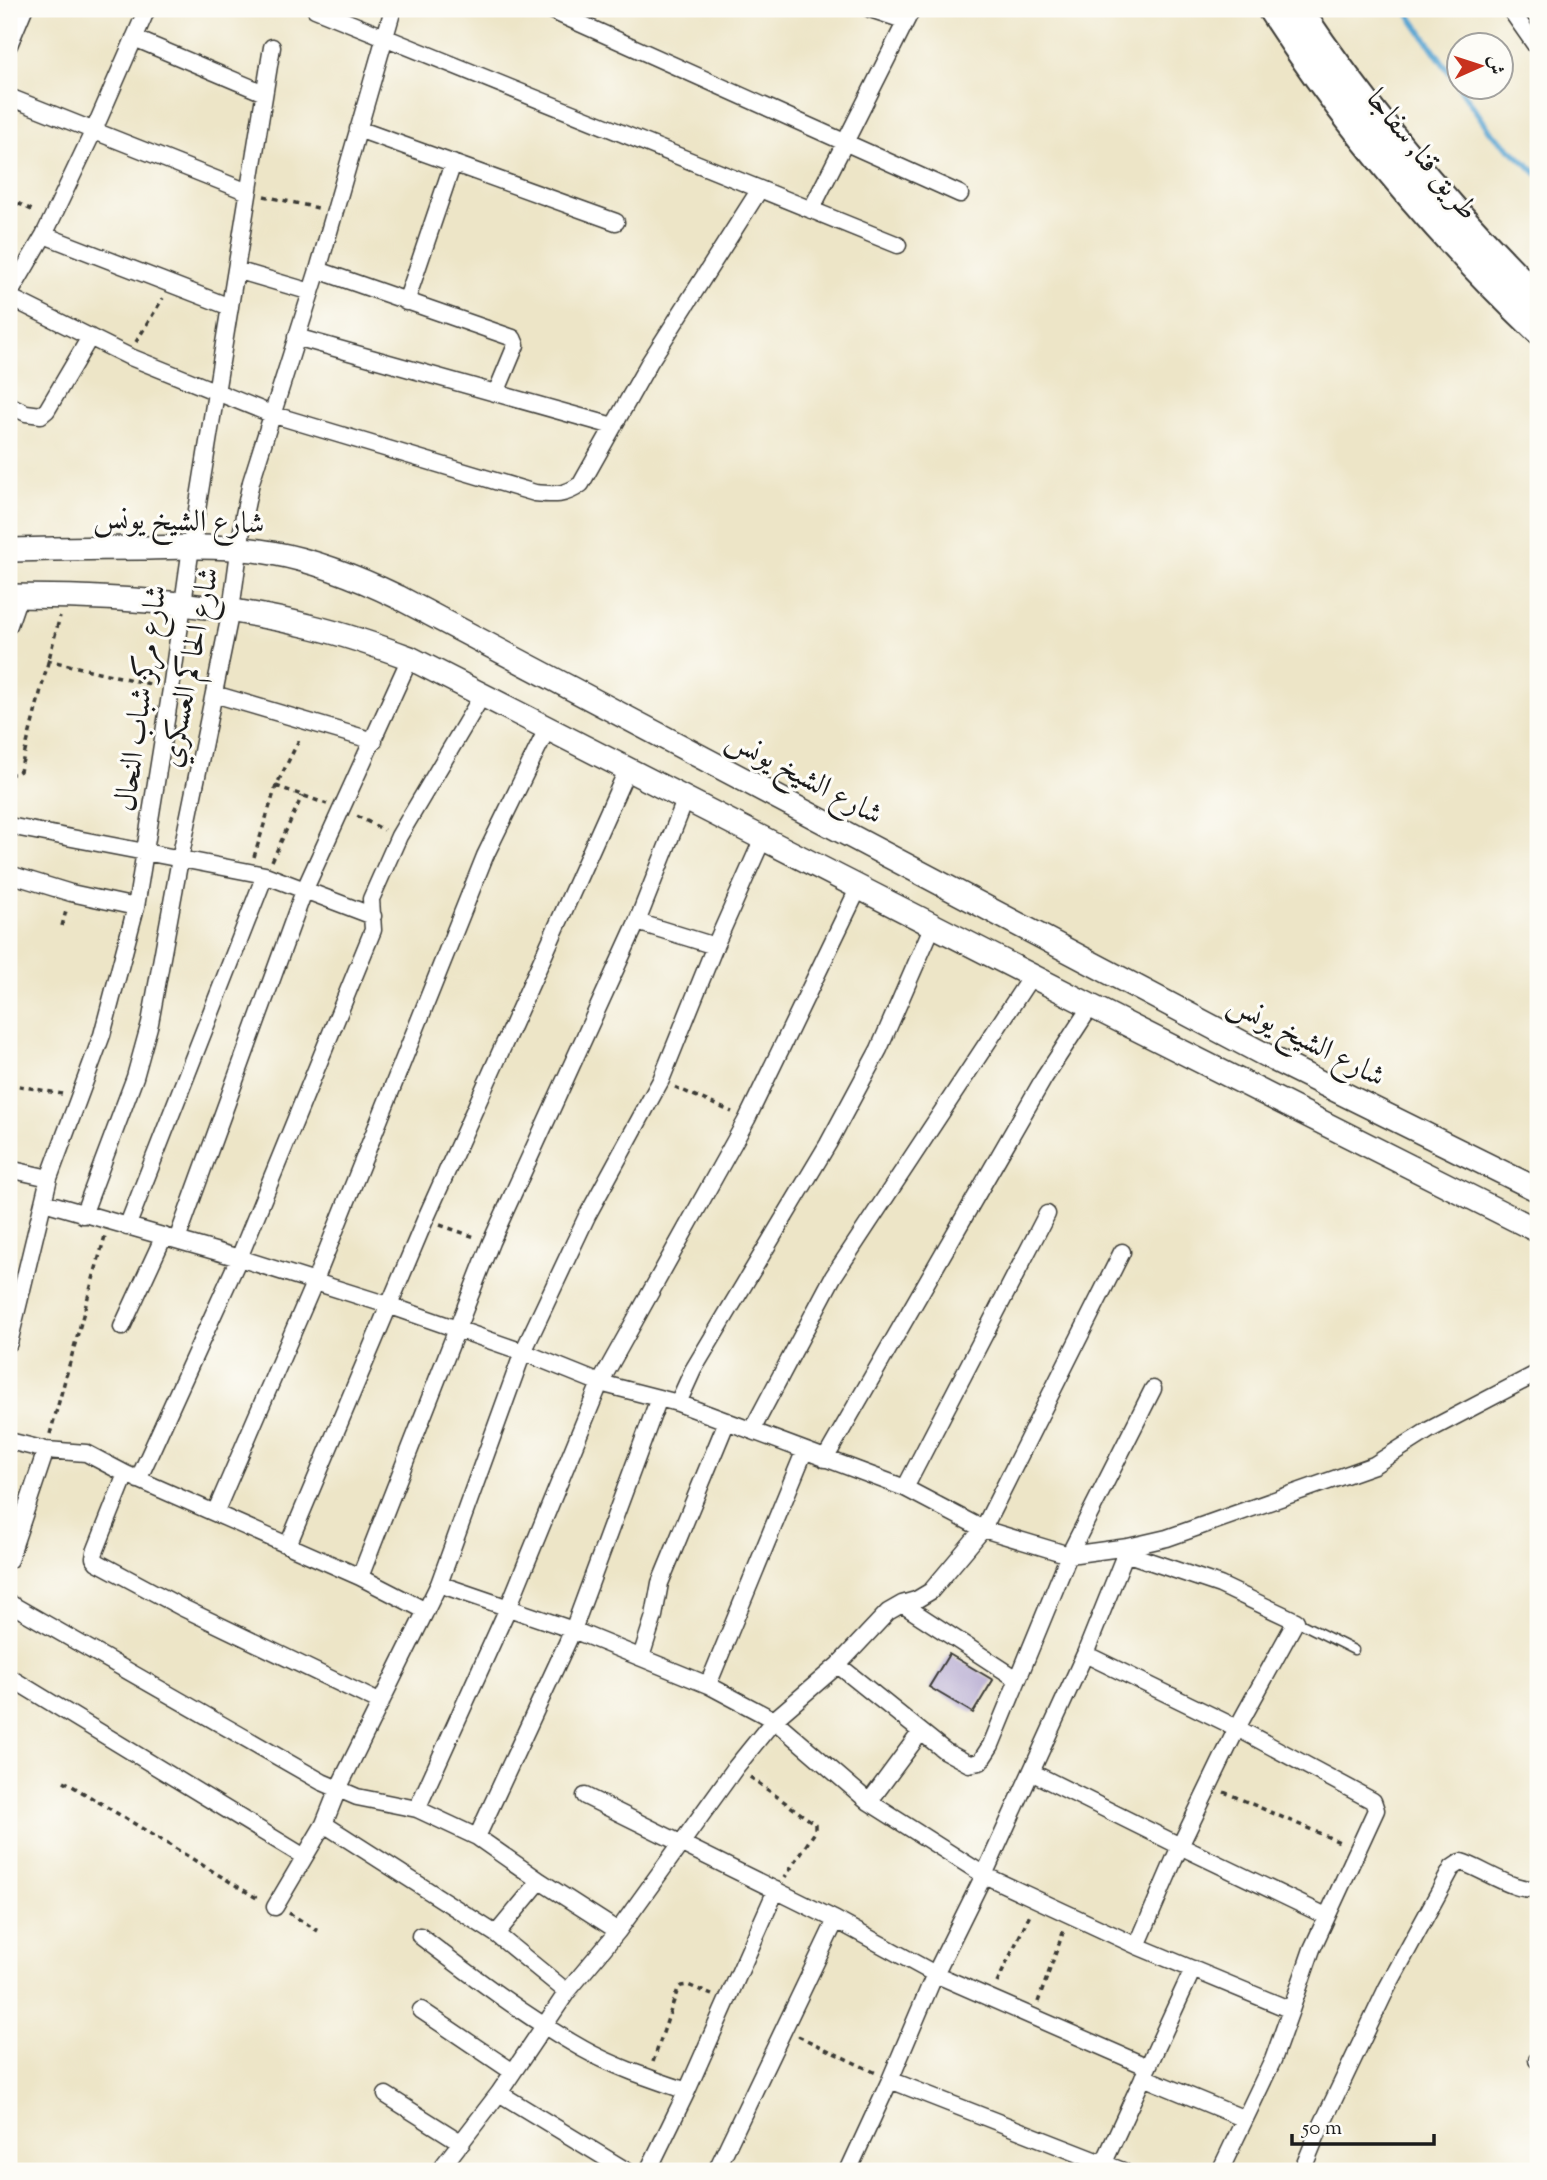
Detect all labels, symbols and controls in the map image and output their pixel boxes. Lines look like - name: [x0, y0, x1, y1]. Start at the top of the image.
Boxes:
- north arrow: [1446, 32, 1516, 102]
- text: ش: [1481, 55, 1508, 75]
- street label: طريق قنا, سفاجا: [1354, 80, 1488, 231]
- street label: شارع الشيخ يونس: [92, 498, 265, 550]
- street label: شارع الحاكم العسكري: [151, 564, 234, 772]
- street label: شارع مركز شباب النحال: [105, 582, 181, 815]
- street label: شارع الشيخ يونس: [717, 719, 890, 840]
- street label: شارع الشيخ يونس: [1218, 983, 1392, 1102]
- scale bar: [1292, 2103, 1433, 2147]
- text: 50 m: [1301, 2114, 1342, 2144]

